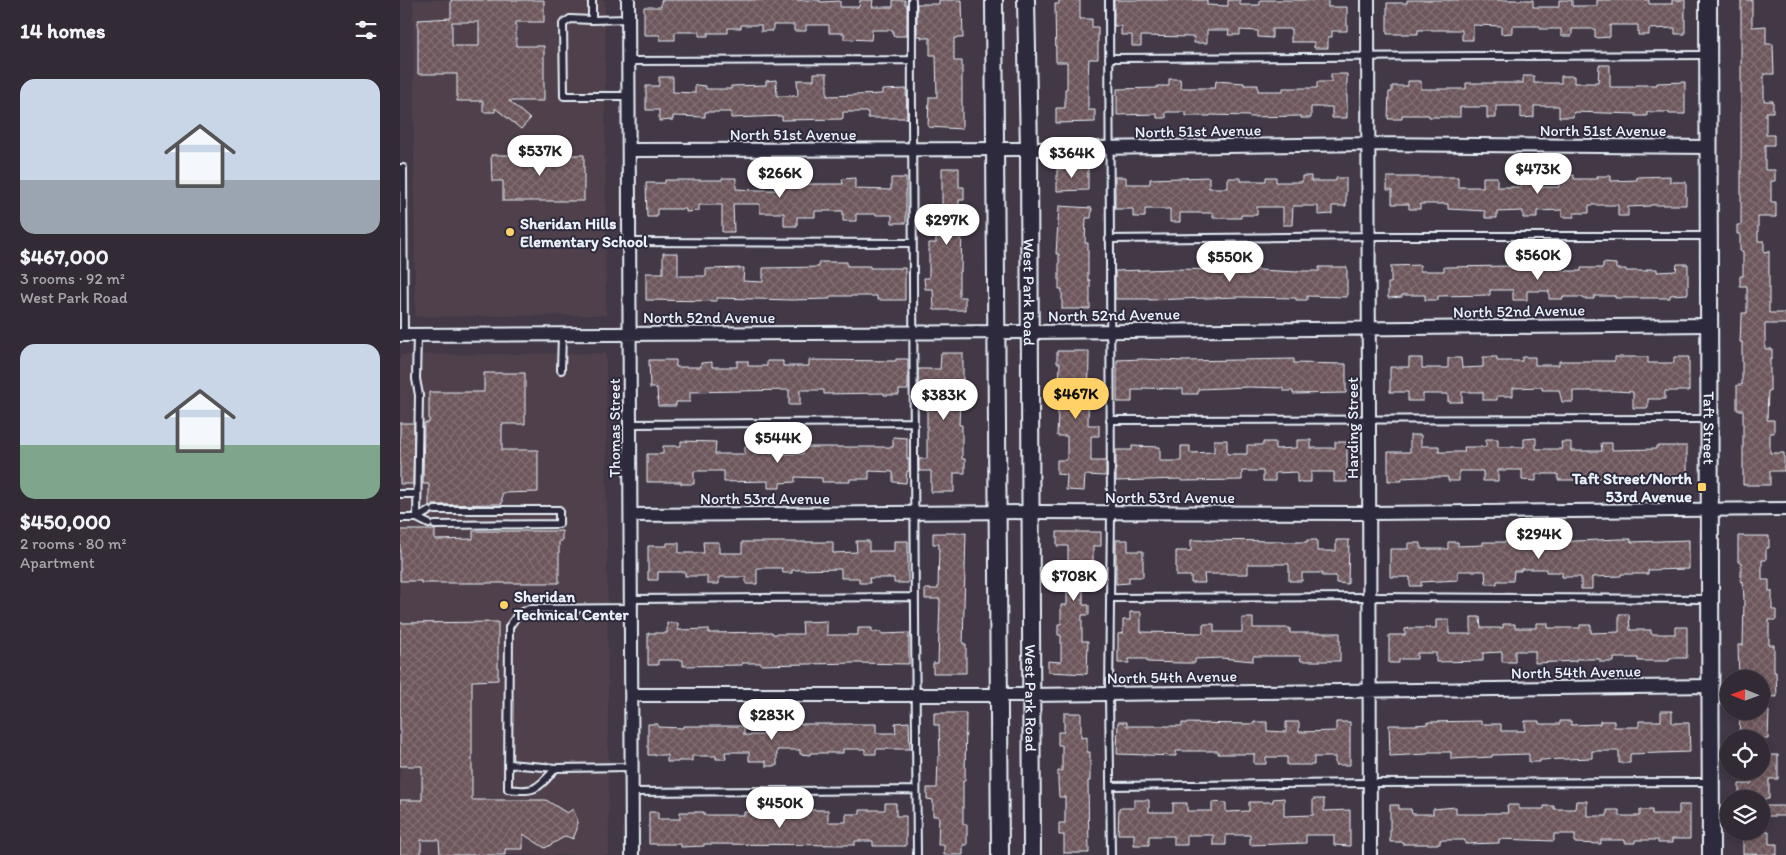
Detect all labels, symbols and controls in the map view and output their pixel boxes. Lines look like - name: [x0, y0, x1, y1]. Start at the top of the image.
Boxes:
- icon: filters: [352, 16, 380, 44]
- text: 14 homes: [20, 18, 105, 43]
- icon: home: [155, 111, 245, 201]
- street label: North 51st Avenue: [1134, 120, 1262, 142]
- street label: North 51st Avenue: [1540, 121, 1667, 140]
- street label: North 51st Avenue: [730, 125, 857, 144]
- pin: $537K: [505, 134, 575, 177]
- pin: $364K: [1037, 136, 1107, 179]
- text: $537K: [518, 141, 562, 160]
- text: $364K: [1049, 143, 1095, 162]
- pin: $473K: [1503, 152, 1573, 195]
- pin: $266K: [745, 156, 815, 199]
- text: $473K: [1516, 159, 1560, 178]
- text: $266K: [758, 163, 802, 182]
- pin: $297K: [912, 204, 982, 246]
- text: $297K: [925, 210, 969, 229]
- place label: Sheridan Hills Elementary School: [520, 214, 648, 252]
- marker: Sheridan Hills Elementary School: [504, 226, 516, 238]
- street label: West Park Road: [1020, 238, 1039, 346]
- pin: $560K: [1503, 238, 1573, 281]
- pin: $550K: [1195, 240, 1265, 283]
- text: $467,000: [20, 244, 109, 269]
- text: $560K: [1515, 245, 1561, 264]
- text: $550K: [1208, 247, 1253, 266]
- text: 3 rooms · 92 m²: [20, 269, 125, 288]
- text: West Park Road: [20, 288, 128, 307]
- street label: North 52nd Avenue: [1453, 300, 1586, 322]
- street label: North 52nd Avenue: [1048, 304, 1181, 326]
- street label: North 52nd Avenue: [643, 308, 775, 327]
- icon: home: [155, 376, 245, 466]
- street label: Harding Street: [1343, 377, 1362, 479]
- street label: Thomas Street: [605, 378, 624, 478]
- pin: $383K: [909, 378, 979, 421]
- pin: $467K: [1041, 378, 1111, 420]
- text: $467K: [1054, 384, 1098, 403]
- text: $383K: [922, 385, 966, 404]
- street label: Taft Street: [1700, 391, 1719, 465]
- pin: $544K: [743, 422, 813, 464]
- text: $544K: [755, 428, 801, 447]
- place label: Taft Street/North 53rd Avenue: [1571, 469, 1692, 506]
- marker: Taft Street/North 53rd Avenue: [1696, 481, 1708, 493]
- street label: North 53rd Avenue: [1105, 488, 1235, 507]
- street label: North 53rd Avenue: [700, 489, 830, 508]
- text: $450,000: [20, 509, 111, 534]
- pin: $294K: [1504, 518, 1574, 560]
- text: $294K: [1517, 524, 1561, 543]
- text: 2 rooms · 80 m²: [20, 534, 126, 553]
- text: Apartment: [20, 553, 95, 572]
- pin: $708K: [1039, 560, 1109, 602]
- text: $708K: [1052, 566, 1096, 585]
- place label: Sheridan Technical Center: [513, 587, 629, 624]
- marker: Sheridan Technical Center: [498, 599, 510, 611]
- street label: West Park Road: [1022, 644, 1041, 752]
- street label: North 54th Avenue: [1511, 661, 1641, 683]
- street label: North 54th Avenue: [1107, 666, 1237, 688]
- north arrow: [1720, 670, 1770, 720]
- map controls: [1720, 670, 1770, 840]
- pin: $283K: [737, 698, 807, 741]
- text: $283K: [750, 705, 794, 724]
- button: locate: [1720, 730, 1770, 780]
- pin: $450K: [745, 786, 815, 829]
- button: layers: [1720, 790, 1770, 840]
- text: $450K: [757, 793, 803, 812]

